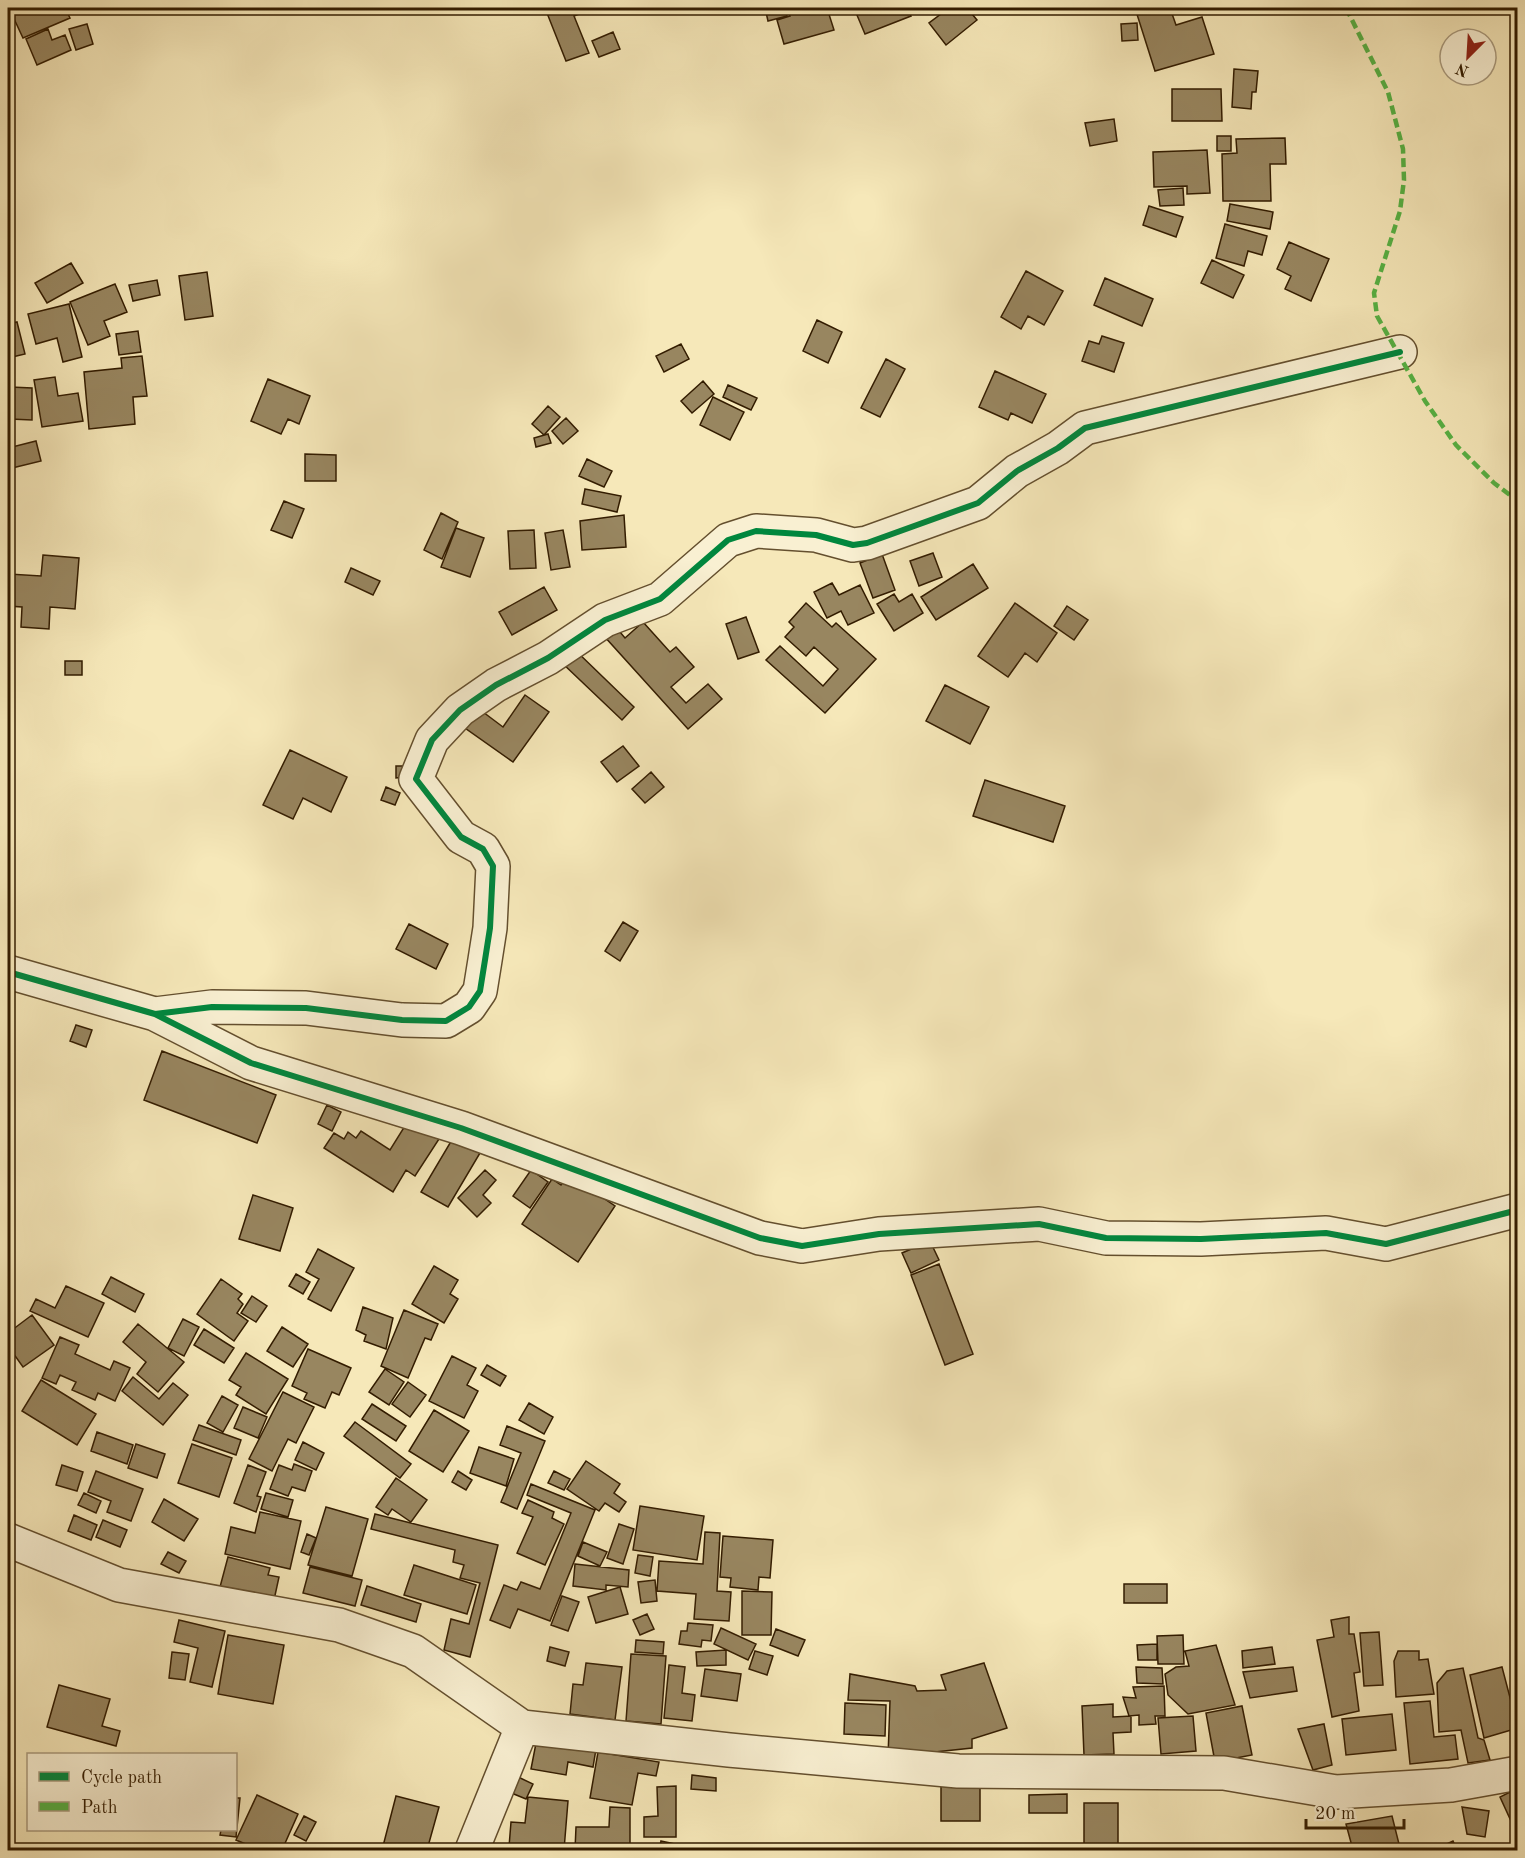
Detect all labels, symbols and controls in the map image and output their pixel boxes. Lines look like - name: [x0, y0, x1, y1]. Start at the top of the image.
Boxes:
- north arrow: [1438, 27, 1498, 87]
- text: N: [1453, 59, 1472, 79]
- legend: [27, 1753, 237, 1831]
- text: Cycle path: [81, 1769, 162, 1787]
- scale bar: [1306, 1792, 1404, 1830]
- text: Path: [81, 1799, 118, 1817]
- text: 20 m: [1315, 1805, 1355, 1823]

